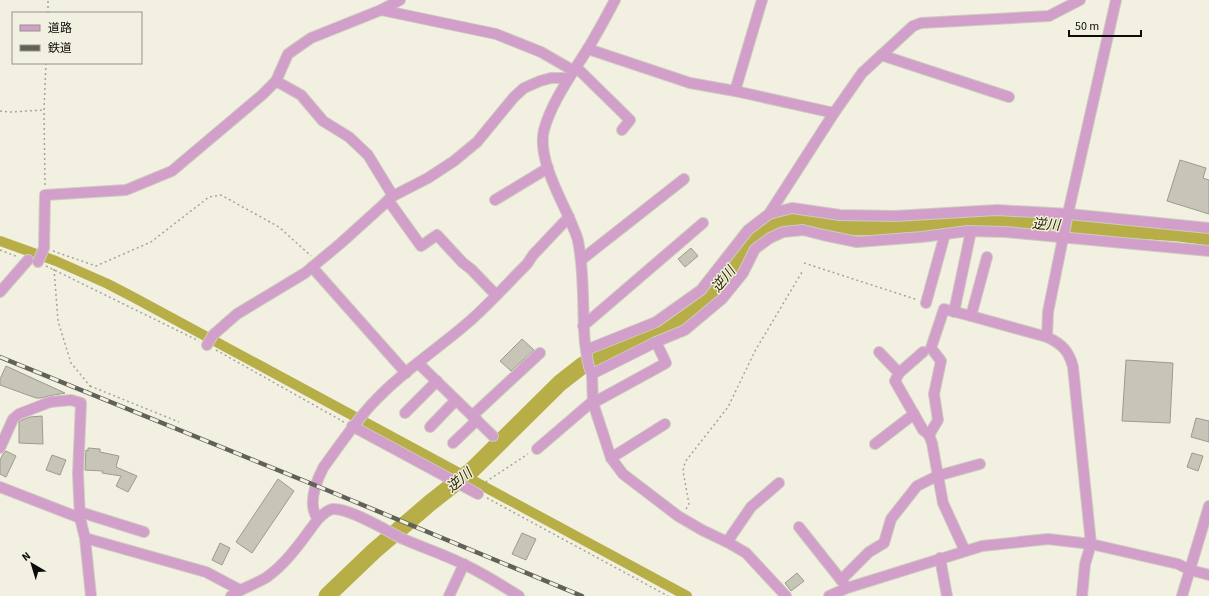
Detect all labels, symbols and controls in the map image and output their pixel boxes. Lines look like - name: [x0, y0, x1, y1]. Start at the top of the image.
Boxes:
- legend: [12, 12, 142, 64]
- scale bar: [1069, 12, 1141, 38]
- text: 50 m: [1075, 18, 1099, 35]
- text: 道路: [48, 20, 72, 37]
- text: 鉄道: [48, 40, 72, 57]
- water label: 逆川: [1031, 214, 1063, 236]
- water label: 逆川: [707, 261, 742, 297]
- water label: 逆川: [442, 463, 478, 497]
- north arrow: [12, 544, 52, 584]
- text: N: [19, 548, 34, 565]

